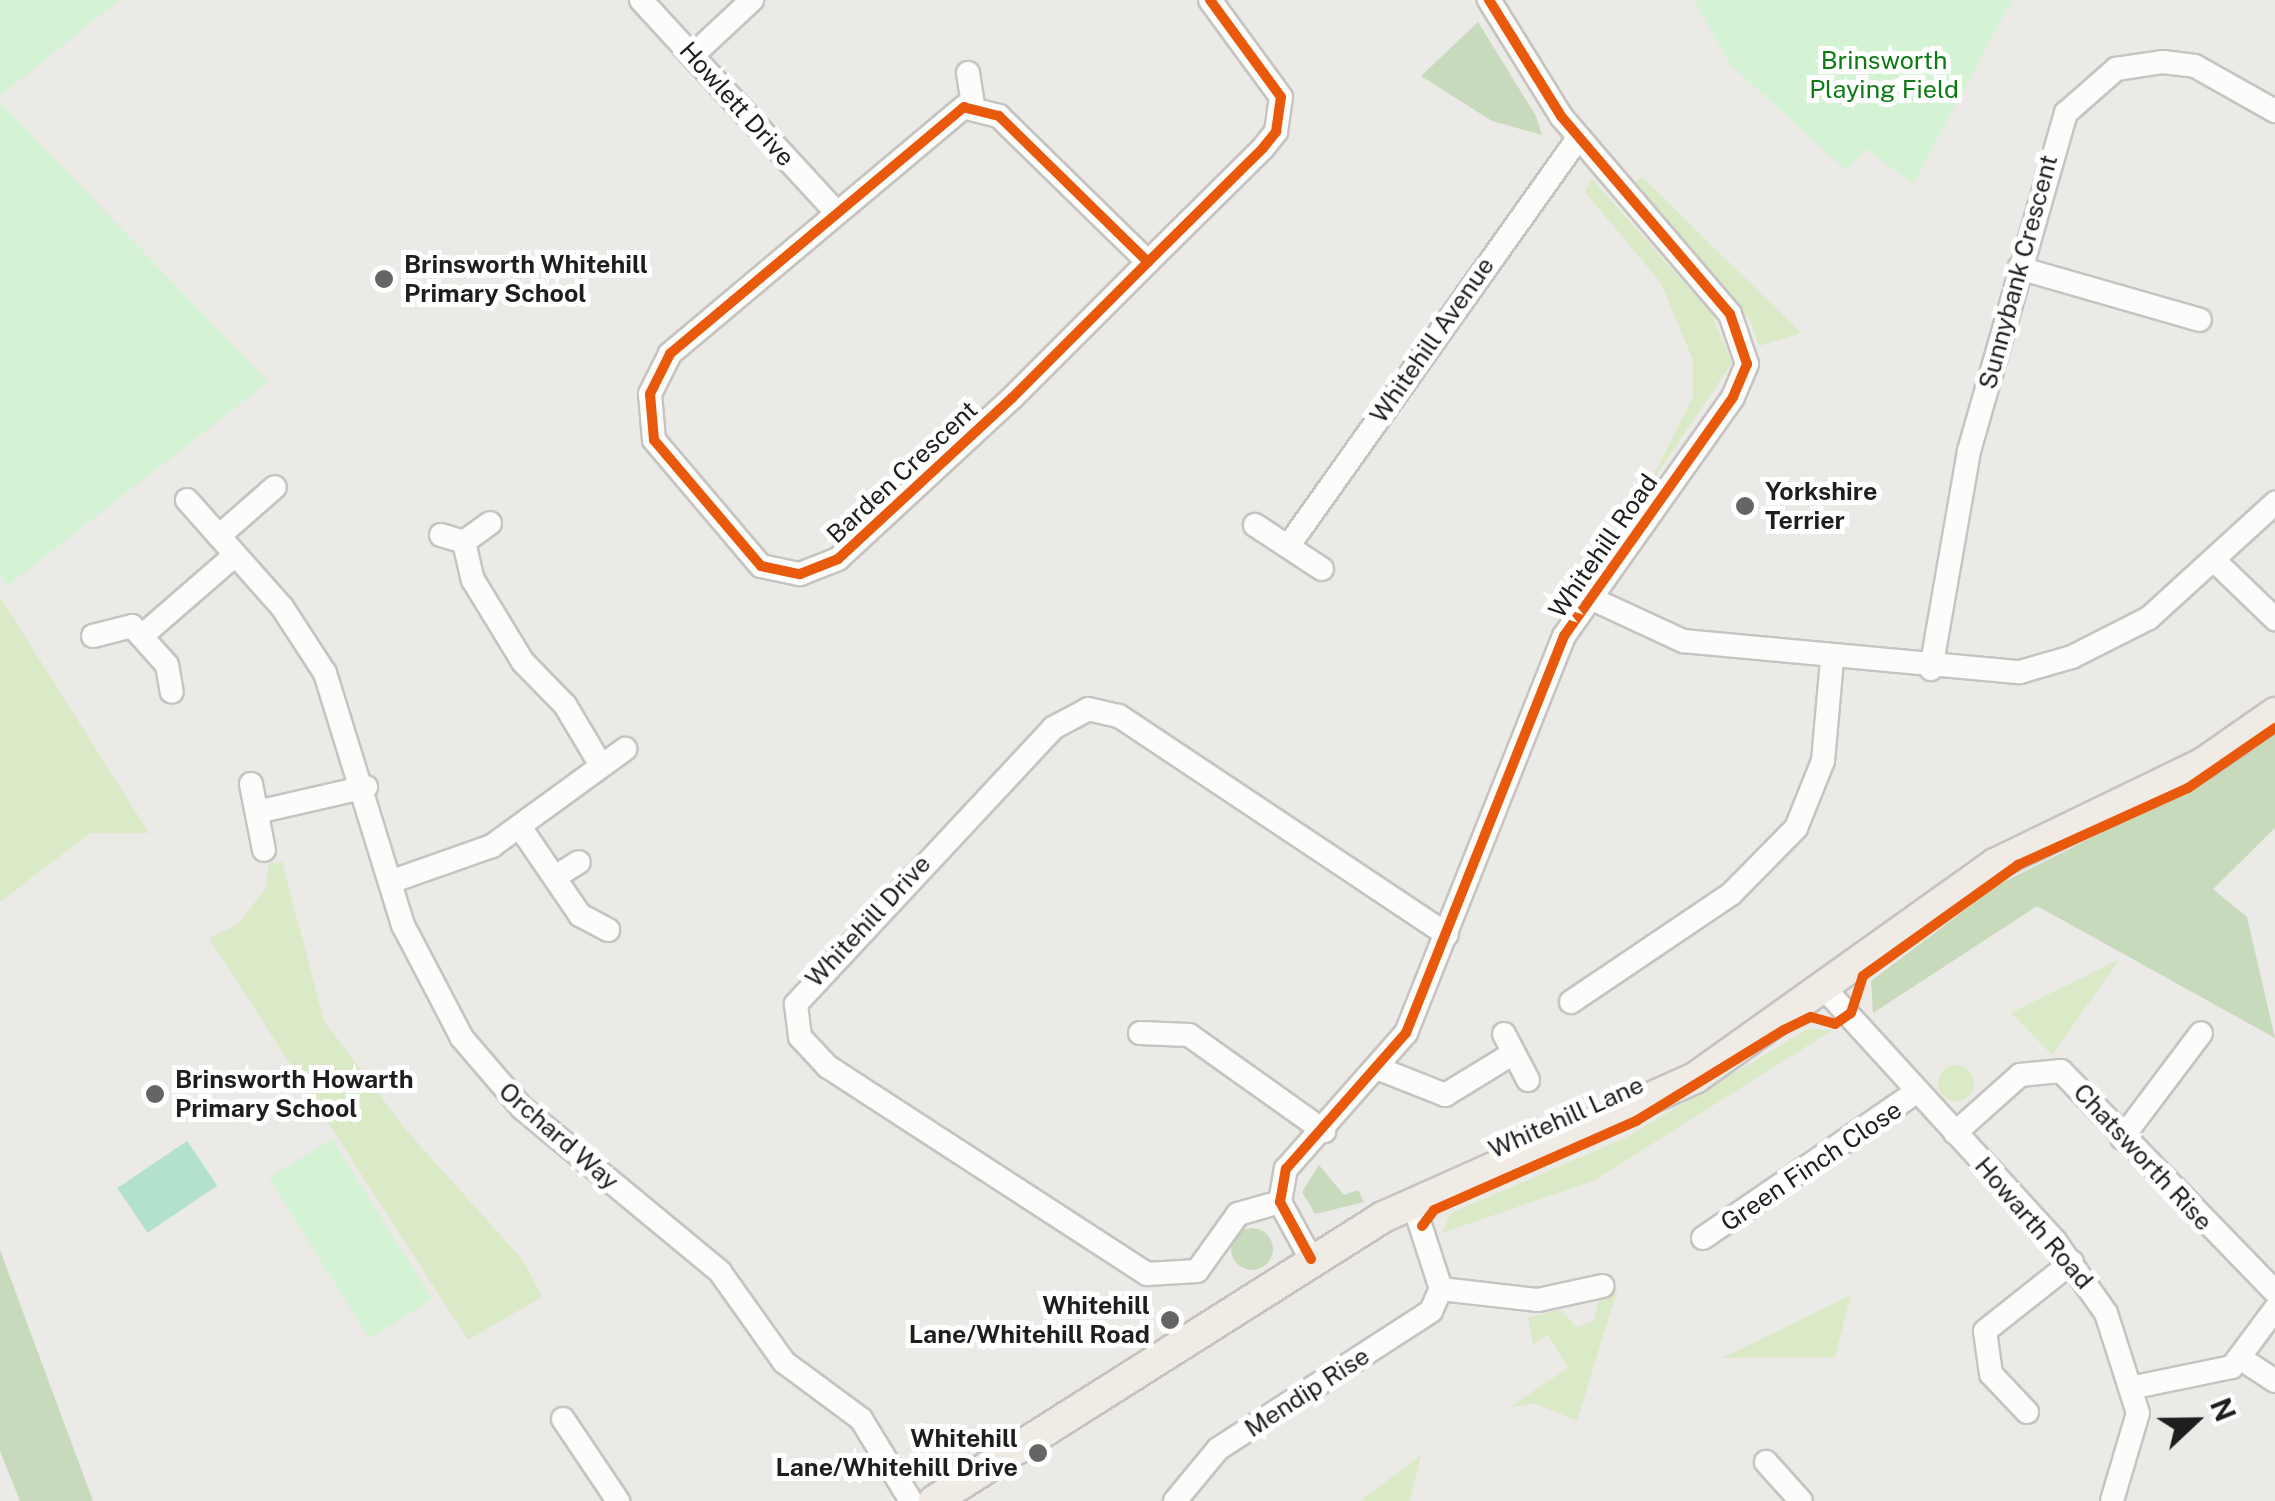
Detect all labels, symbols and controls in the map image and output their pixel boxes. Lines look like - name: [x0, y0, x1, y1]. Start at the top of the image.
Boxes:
- street label: Howlett Drive: [673, 36, 801, 172]
- park label: Brinsworth Playing Field: [1809, 46, 1959, 105]
- street label: Sunnybank Crescent: [1972, 152, 2064, 392]
- place label: Brinsworth Whitehill Primary School: [404, 250, 648, 309]
- street label: Whitehill Avenue: [1364, 251, 1500, 429]
- marker: Brinsworth Whitehill Primary School: [373, 268, 395, 290]
- street label: Barden Crescent: [821, 395, 983, 549]
- street label: Whitehill Road: [1542, 468, 1664, 624]
- place label: Yorkshire Terrier: [1765, 477, 1877, 536]
- marker: Yorkshire Terrier: [1734, 495, 1756, 517]
- street label: Whitehill Drive: [799, 849, 937, 993]
- place label: Brinsworth Howarth Primary School: [175, 1065, 413, 1124]
- street label: Whitehill Lane: [1484, 1070, 1648, 1164]
- street label: Orchard Way: [493, 1076, 625, 1196]
- street label: Chatsworth Rise: [2067, 1077, 2219, 1237]
- marker: Brinsworth Howarth Primary School: [144, 1083, 166, 1105]
- street label: Green Finch Close: [1715, 1094, 1907, 1238]
- street label: Howarth Road: [1969, 1151, 2099, 1295]
- place label: Whitehill Lane/Whitehill Road: [909, 1291, 1150, 1350]
- marker: Whitehill Lane/Whitehill Road: [1159, 1309, 1181, 1331]
- street label: Mendip Rise: [1239, 1341, 1375, 1443]
- north arrow: [2145, 1371, 2245, 1471]
- text: N: [2204, 1393, 2243, 1426]
- place label: Whitehill Lane/Whitehill Drive: [775, 1424, 1018, 1483]
- marker: Whitehill Lane/Whitehill Drive: [1027, 1442, 1049, 1464]

